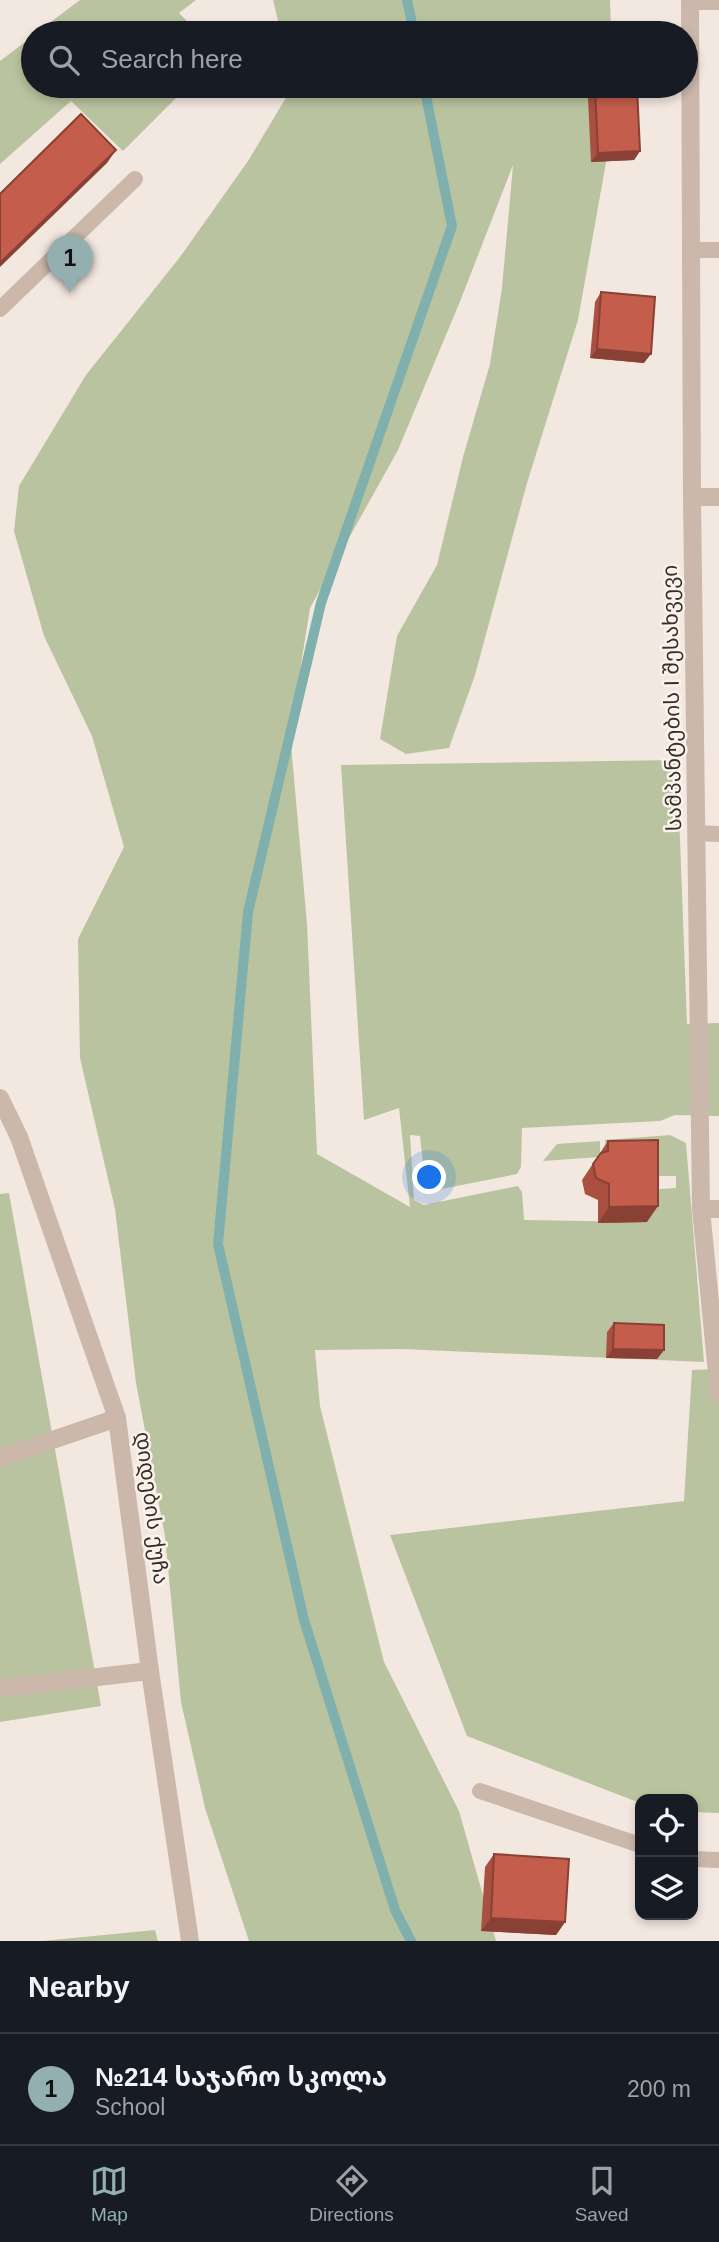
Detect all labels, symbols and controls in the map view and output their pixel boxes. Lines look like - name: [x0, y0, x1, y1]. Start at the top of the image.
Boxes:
- search box: [21, 21, 698, 98]
- icon: search: [45, 41, 83, 79]
- text: Search here: [101, 44, 243, 74]
- pin: 1: [47, 235, 93, 293]
- street label: სამპანტების I შესახვევი: [658, 565, 686, 831]
- your location: [412, 1160, 446, 1194]
- street label: დიდების ქუჩა: [130, 1430, 173, 1586]
- map controls: [635, 1794, 698, 1920]
- button: locate: [635, 1794, 698, 1857]
- button: layers: [635, 1857, 698, 1920]
- text: Nearby: [28, 1970, 130, 2003]
- text: №214 საჯარო სკოლა: [95, 2062, 387, 2092]
- text: 1: [45, 2076, 57, 2102]
- text: 200 m: [627, 2076, 691, 2102]
- text: School: [95, 2094, 165, 2120]
- tab: Map: [90, 2162, 128, 2226]
- tab: Directions: [309, 2162, 394, 2226]
- tab: Saved: [575, 2162, 629, 2226]

